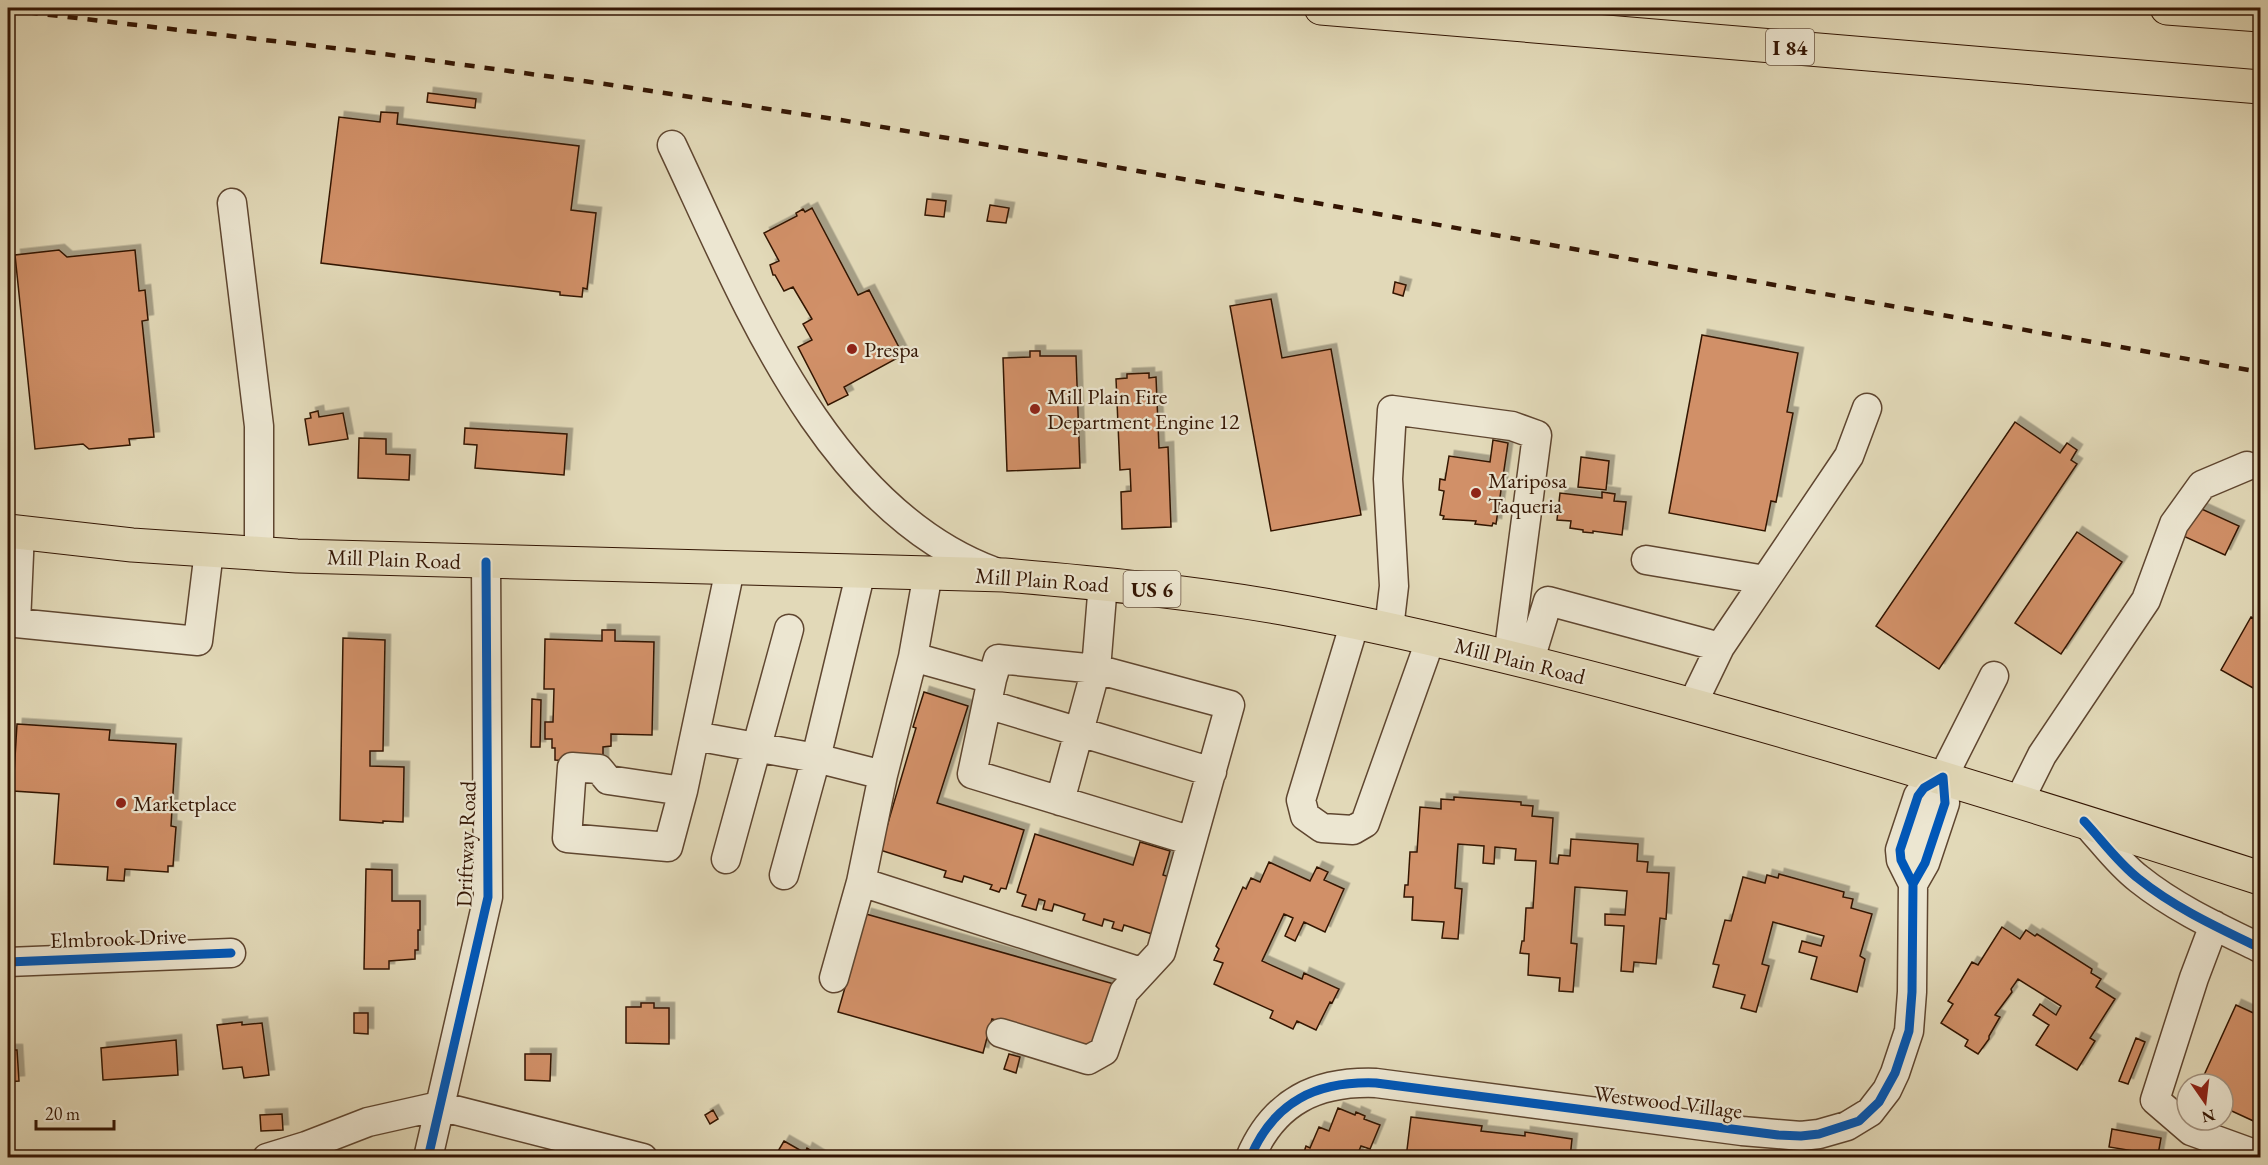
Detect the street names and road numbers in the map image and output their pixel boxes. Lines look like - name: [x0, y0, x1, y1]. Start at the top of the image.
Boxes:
- road number: I 84: [1766, 29, 1814, 65]
- street label: Mill Plain Road: [327, 542, 462, 576]
- street label: Mill Plain Road: [974, 561, 1111, 599]
- road number: US 6: [1124, 571, 1180, 607]
- street label: Mill Plain Road: [1452, 631, 1589, 691]
- street label: Driftway Road: [449, 779, 483, 908]
- street label: Elmbrook Drive: [49, 921, 187, 955]
- street label: Westwood Village: [1592, 1078, 1744, 1126]

